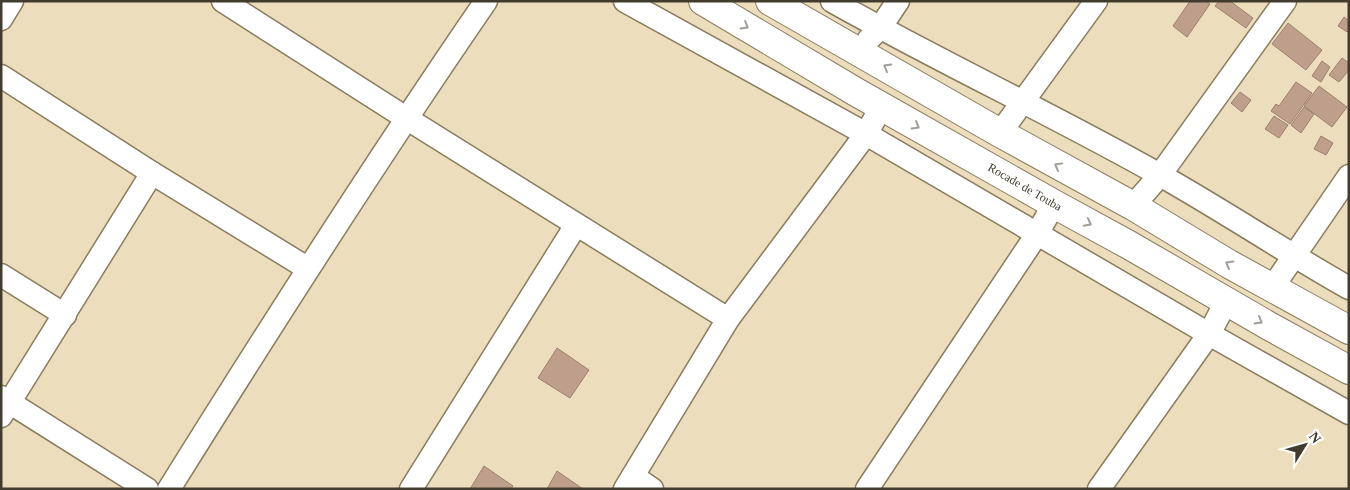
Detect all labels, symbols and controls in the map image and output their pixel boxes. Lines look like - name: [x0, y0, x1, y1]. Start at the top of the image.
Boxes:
- one-way arrow: [740, 20, 749, 30]
- one-way arrow: [883, 64, 892, 74]
- one-way arrow: [910, 119, 919, 129]
- street label: Rocade de Touba: [986, 160, 1065, 214]
- one-way arrow: [1054, 162, 1063, 172]
- one-way arrow: [1083, 216, 1092, 226]
- one-way arrow: [1226, 261, 1235, 271]
- one-way arrow: [1254, 314, 1263, 324]
- north arrow: [1280, 420, 1330, 470]
- text: N: [1306, 429, 1324, 446]

